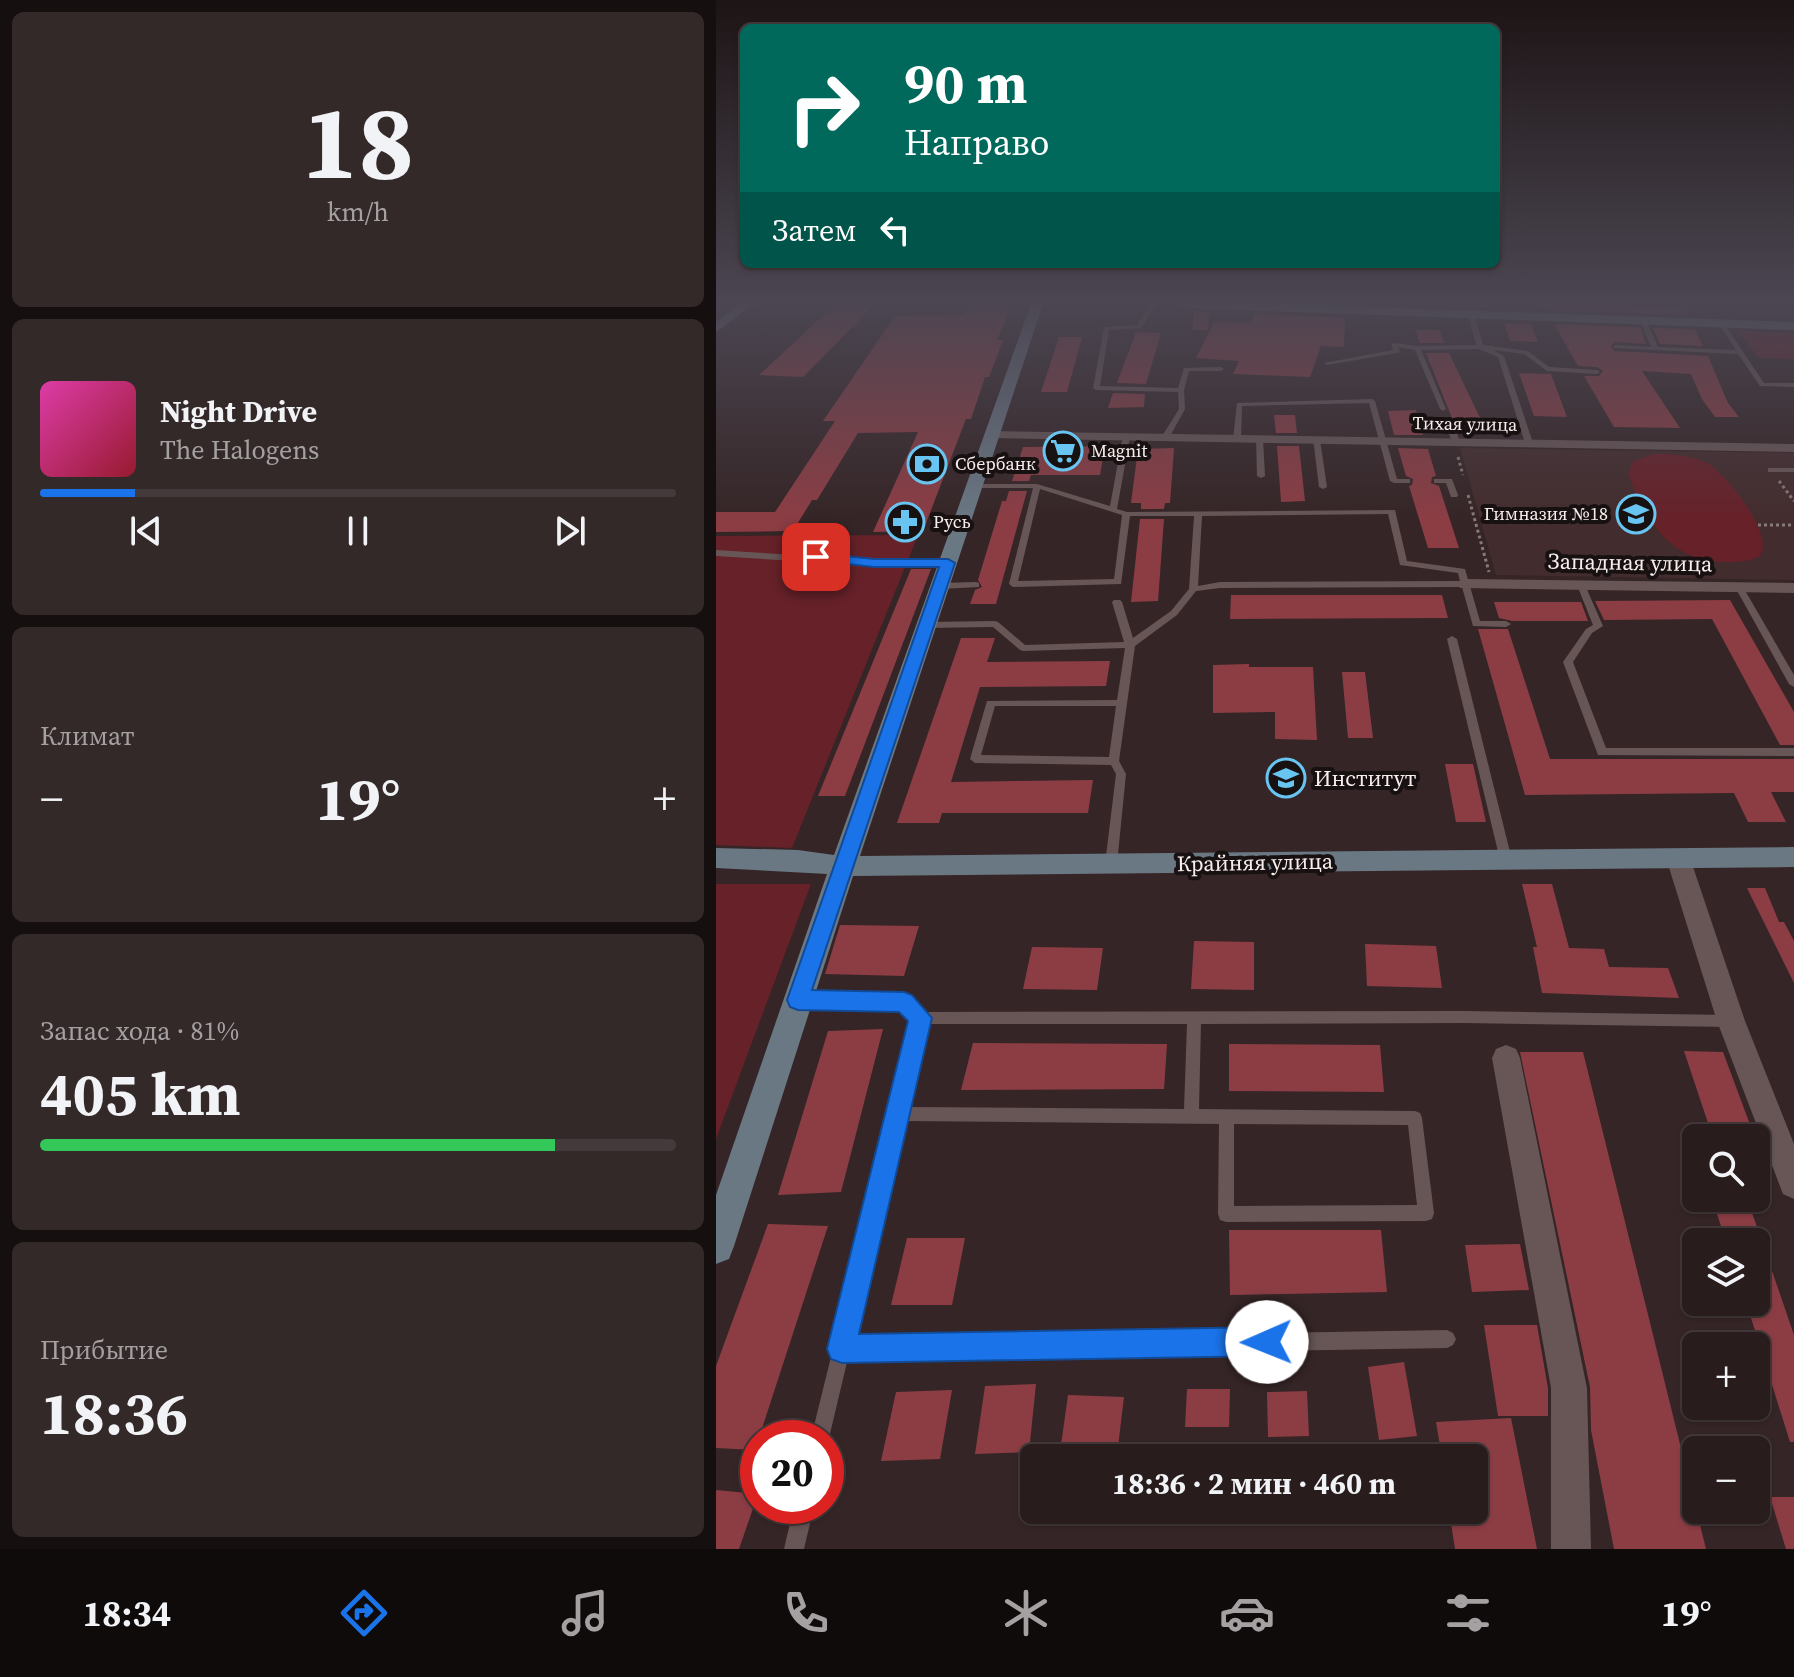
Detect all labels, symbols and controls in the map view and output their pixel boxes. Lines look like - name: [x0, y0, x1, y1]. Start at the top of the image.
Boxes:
- text: 90 m: [904, 45, 1027, 122]
- icon: right: [772, 56, 876, 160]
- text: 18: [302, 70, 414, 213]
- text: Направо: [904, 118, 1049, 167]
- text: km/h: [327, 194, 389, 230]
- icon: left: [873, 208, 917, 252]
- text: Затем: [772, 210, 857, 251]
- text: Night Drive: [160, 391, 317, 432]
- street label: Тихая улица: [1412, 410, 1518, 437]
- supermarket icon: Magnit: [1042, 430, 1084, 472]
- text: The Halogens: [160, 432, 319, 468]
- place label: Magnit: [1091, 438, 1147, 463]
- bank icon: Сбербанк: [906, 443, 948, 485]
- place label: Сбербанк: [955, 451, 1036, 476]
- school or university icon: Гимназия №18: [1615, 493, 1657, 535]
- pharmacy icon: Русь: [884, 501, 926, 543]
- place label: Гимназия №18: [1484, 501, 1608, 526]
- icon: previous: [124, 509, 168, 553]
- icon: pause: [336, 509, 380, 553]
- icon: next: [548, 509, 592, 553]
- place label: Русь: [933, 509, 971, 534]
- pin: [782, 523, 850, 591]
- icon: arrive: [794, 535, 838, 579]
- street label: Западная улица: [1548, 546, 1713, 578]
- text: Климат: [40, 718, 134, 754]
- school or university icon: Институт: [1265, 757, 1307, 799]
- text: 19°: [316, 758, 400, 840]
- place label: Институт: [1314, 763, 1417, 793]
- text: −: [40, 768, 63, 829]
- text: +: [653, 768, 676, 829]
- street label: Крайняя улица: [1177, 846, 1334, 878]
- text: Запас хода · 81%: [40, 1013, 239, 1049]
- text: 405 km: [40, 1053, 241, 1135]
- map controls: [1682, 1124, 1770, 1524]
- button: search: [1682, 1124, 1770, 1212]
- button: layers: [1682, 1228, 1770, 1316]
- position arrow: [1225, 1300, 1309, 1384]
- text: Прибытие: [40, 1332, 168, 1368]
- button: +: [1682, 1332, 1770, 1420]
- text: 18:36: [40, 1372, 188, 1454]
- speed limit sign: 20: [740, 1420, 844, 1524]
- button: −: [1682, 1436, 1770, 1524]
- text: 18:36 · 2 мин · 460 m: [1112, 1463, 1396, 1504]
- icon: directions: [336, 1585, 392, 1641]
- icon: music: [557, 1585, 613, 1641]
- icon: phone: [778, 1585, 834, 1641]
- icon: climate: [998, 1585, 1054, 1641]
- icon: car: [1219, 1585, 1275, 1641]
- icon: filters: [1440, 1585, 1496, 1641]
- text: 18:34: [82, 1589, 171, 1638]
- text: 19°: [1661, 1589, 1712, 1638]

